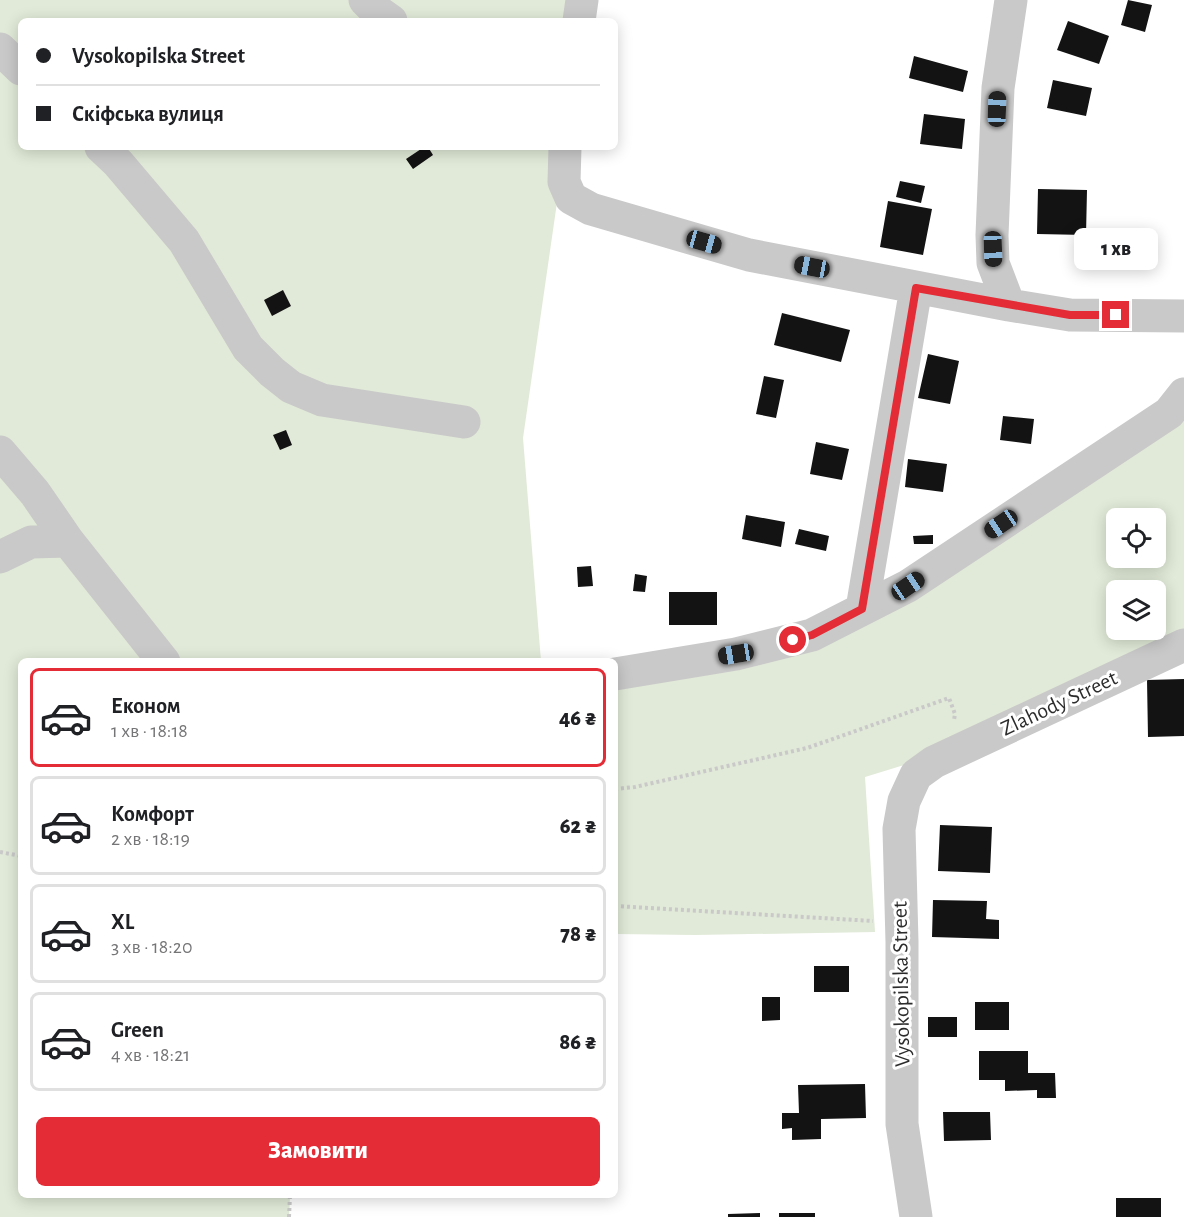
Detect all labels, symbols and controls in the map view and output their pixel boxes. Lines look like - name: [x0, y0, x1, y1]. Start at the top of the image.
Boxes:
- text: Vysokopilska Street: [72, 45, 245, 67]
- car: [987, 91, 1007, 127]
- text: Скіфська вулиця: [72, 103, 224, 125]
- car: [684, 228, 724, 256]
- callout: 1 хв: [1074, 228, 1158, 270]
- car: [983, 231, 1003, 267]
- text: 1 хв: [1101, 239, 1131, 259]
- car: [793, 255, 831, 279]
- route end: [1102, 301, 1129, 328]
- car: [981, 506, 1021, 542]
- map controls: [1106, 508, 1166, 640]
- button: locate: [1106, 508, 1166, 568]
- car: [888, 568, 928, 604]
- button: layers: [1106, 580, 1166, 640]
- route start: [779, 626, 806, 653]
- car: [717, 642, 755, 666]
- street label: Zlahody Street: [997, 666, 1121, 740]
- icon: car: [39, 691, 93, 745]
- text: Економ: [111, 695, 181, 717]
- text: 46 ₴: [559, 707, 597, 729]
- text: 1 хв · 18:18: [111, 721, 188, 741]
- icon: car: [39, 799, 93, 853]
- text: Комфорт: [111, 803, 194, 825]
- text: 62 ₴: [560, 815, 597, 837]
- text: 2 хв · 18:19: [111, 829, 190, 849]
- street label: Vysokopilska Street: [889, 901, 913, 1067]
- icon: car: [39, 907, 93, 961]
- text: XL: [111, 911, 134, 933]
- text: 78 ₴: [560, 923, 597, 945]
- text: 3 хв · 18:20: [111, 937, 192, 957]
- icon: car: [39, 1015, 93, 1069]
- text: Green: [111, 1019, 164, 1041]
- text: 86 ₴: [559, 1031, 597, 1053]
- text: 4 хв · 18:21: [111, 1045, 190, 1065]
- button: Замовити: [36, 1117, 600, 1186]

